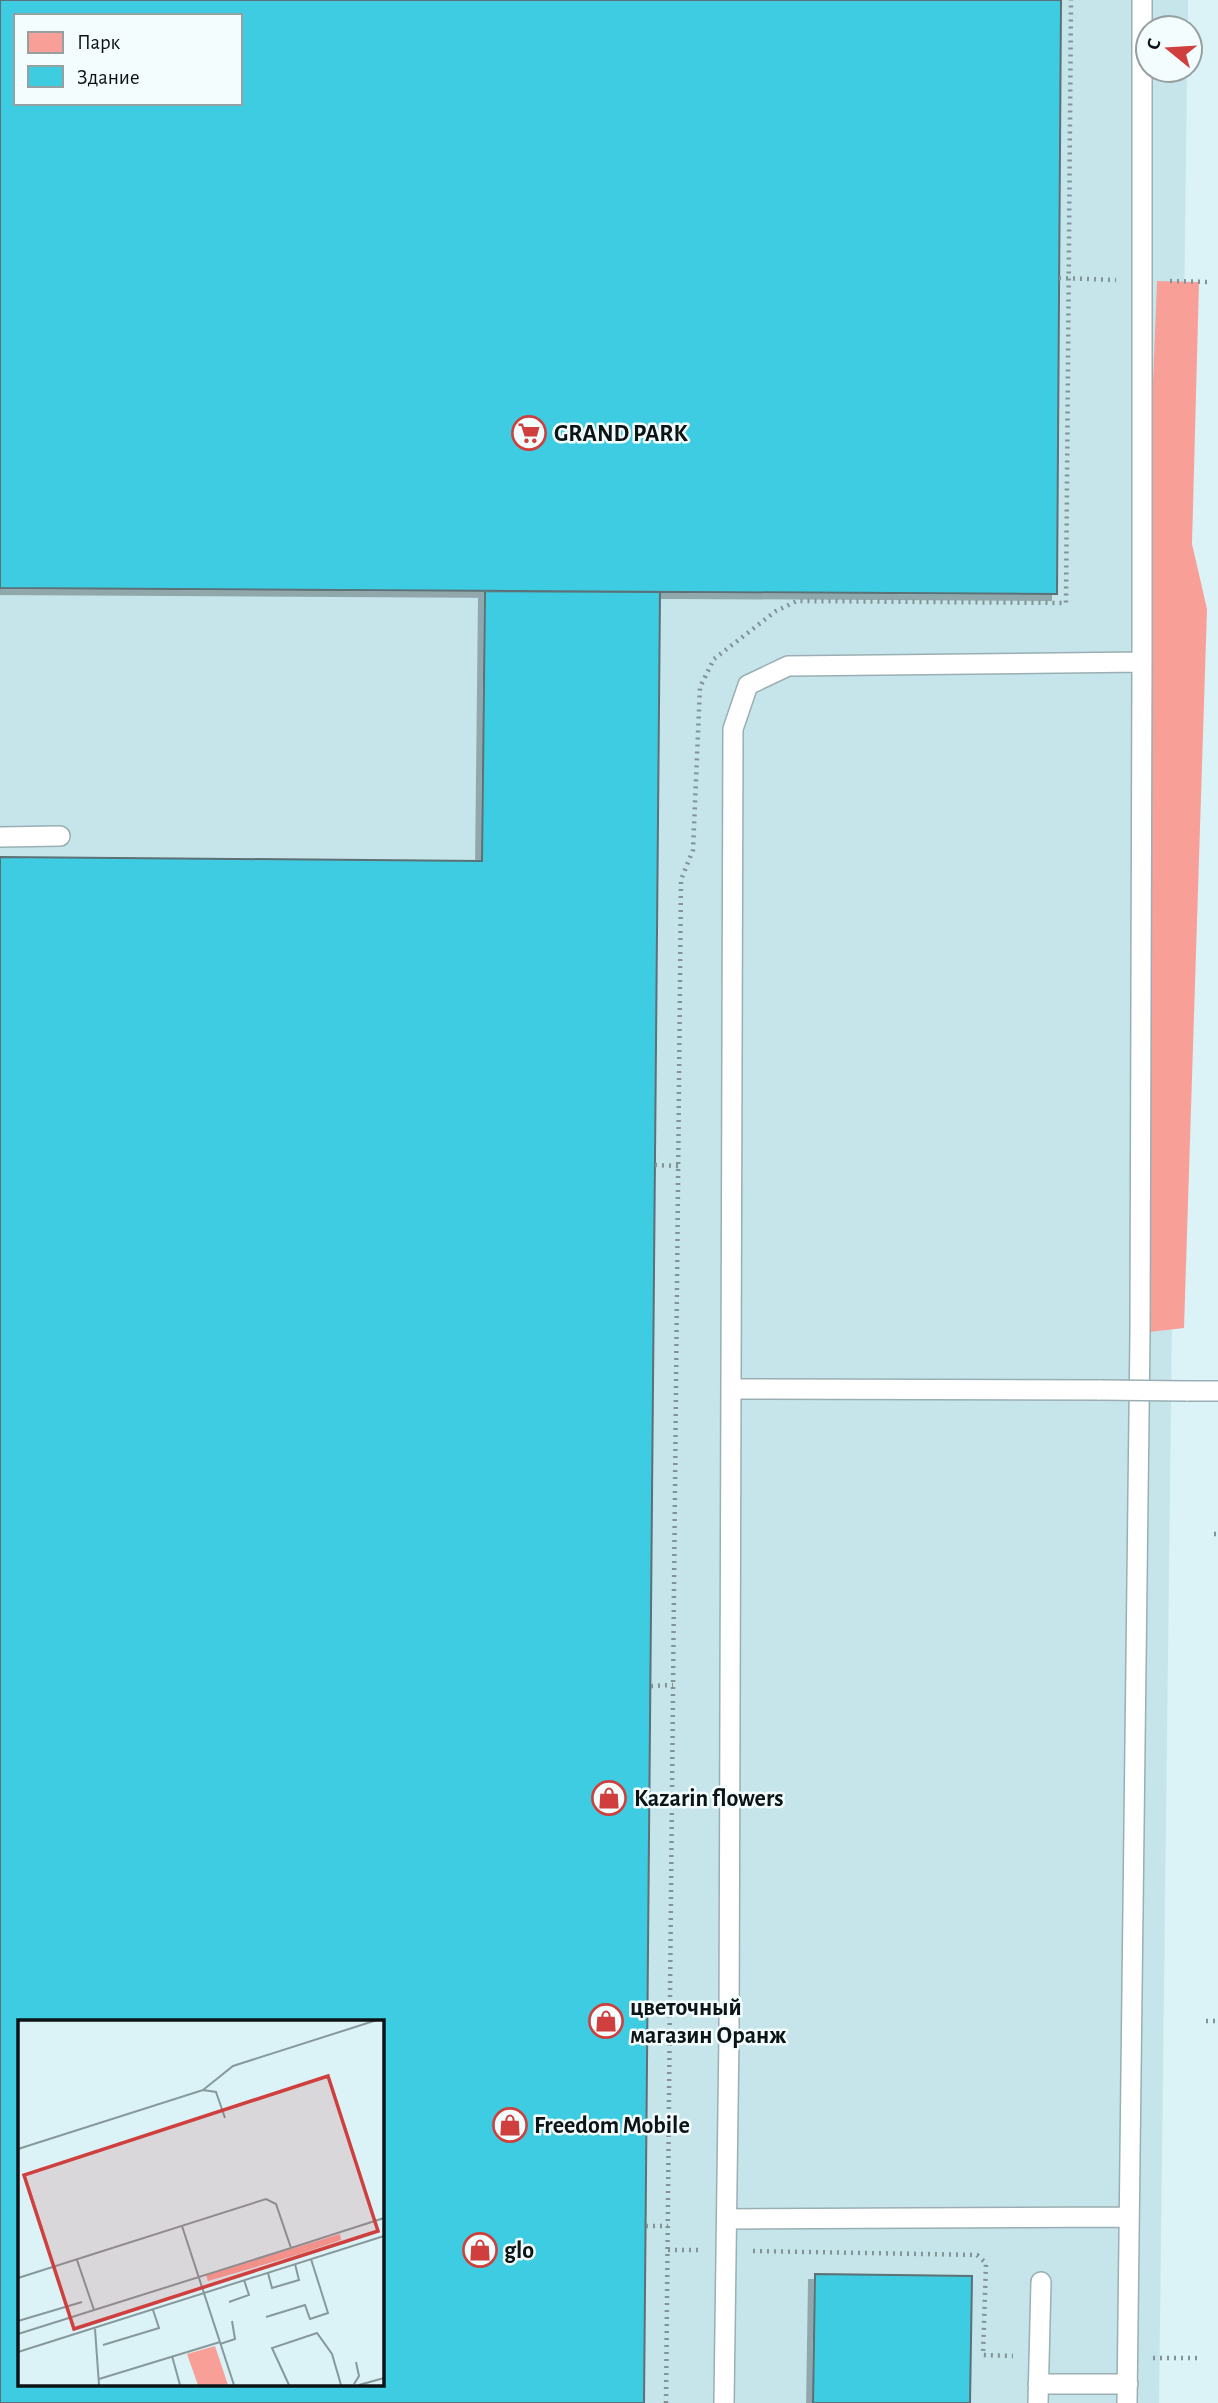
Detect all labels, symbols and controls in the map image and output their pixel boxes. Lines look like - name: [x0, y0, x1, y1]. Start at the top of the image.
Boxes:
- legend: [14, 14, 242, 105]
- north arrow: [1134, 14, 1204, 84]
- text: Парк: [77, 32, 121, 53]
- text: С: [1144, 36, 1165, 52]
- text: Здание: [77, 67, 140, 88]
- supermarket icon: GRAND PARK: [510, 414, 548, 452]
- place label: GRAND PARK: [554, 422, 688, 446]
- shop icon: Kazarin flowers: [590, 1779, 628, 1817]
- place label: Kazarin flowers: [634, 1787, 783, 1811]
- place label: цветочный магазин Оранж: [630, 1996, 786, 2048]
- shop icon: цветочный магазин Оранж: [587, 2002, 625, 2040]
- inset map: [18, 2020, 383, 2386]
- shop icon: Freedom Mobile: [491, 2106, 529, 2144]
- place label: Freedom Mobile: [534, 2114, 690, 2138]
- shop icon: glo: [461, 2231, 499, 2269]
- place label: glo: [504, 2239, 534, 2263]

